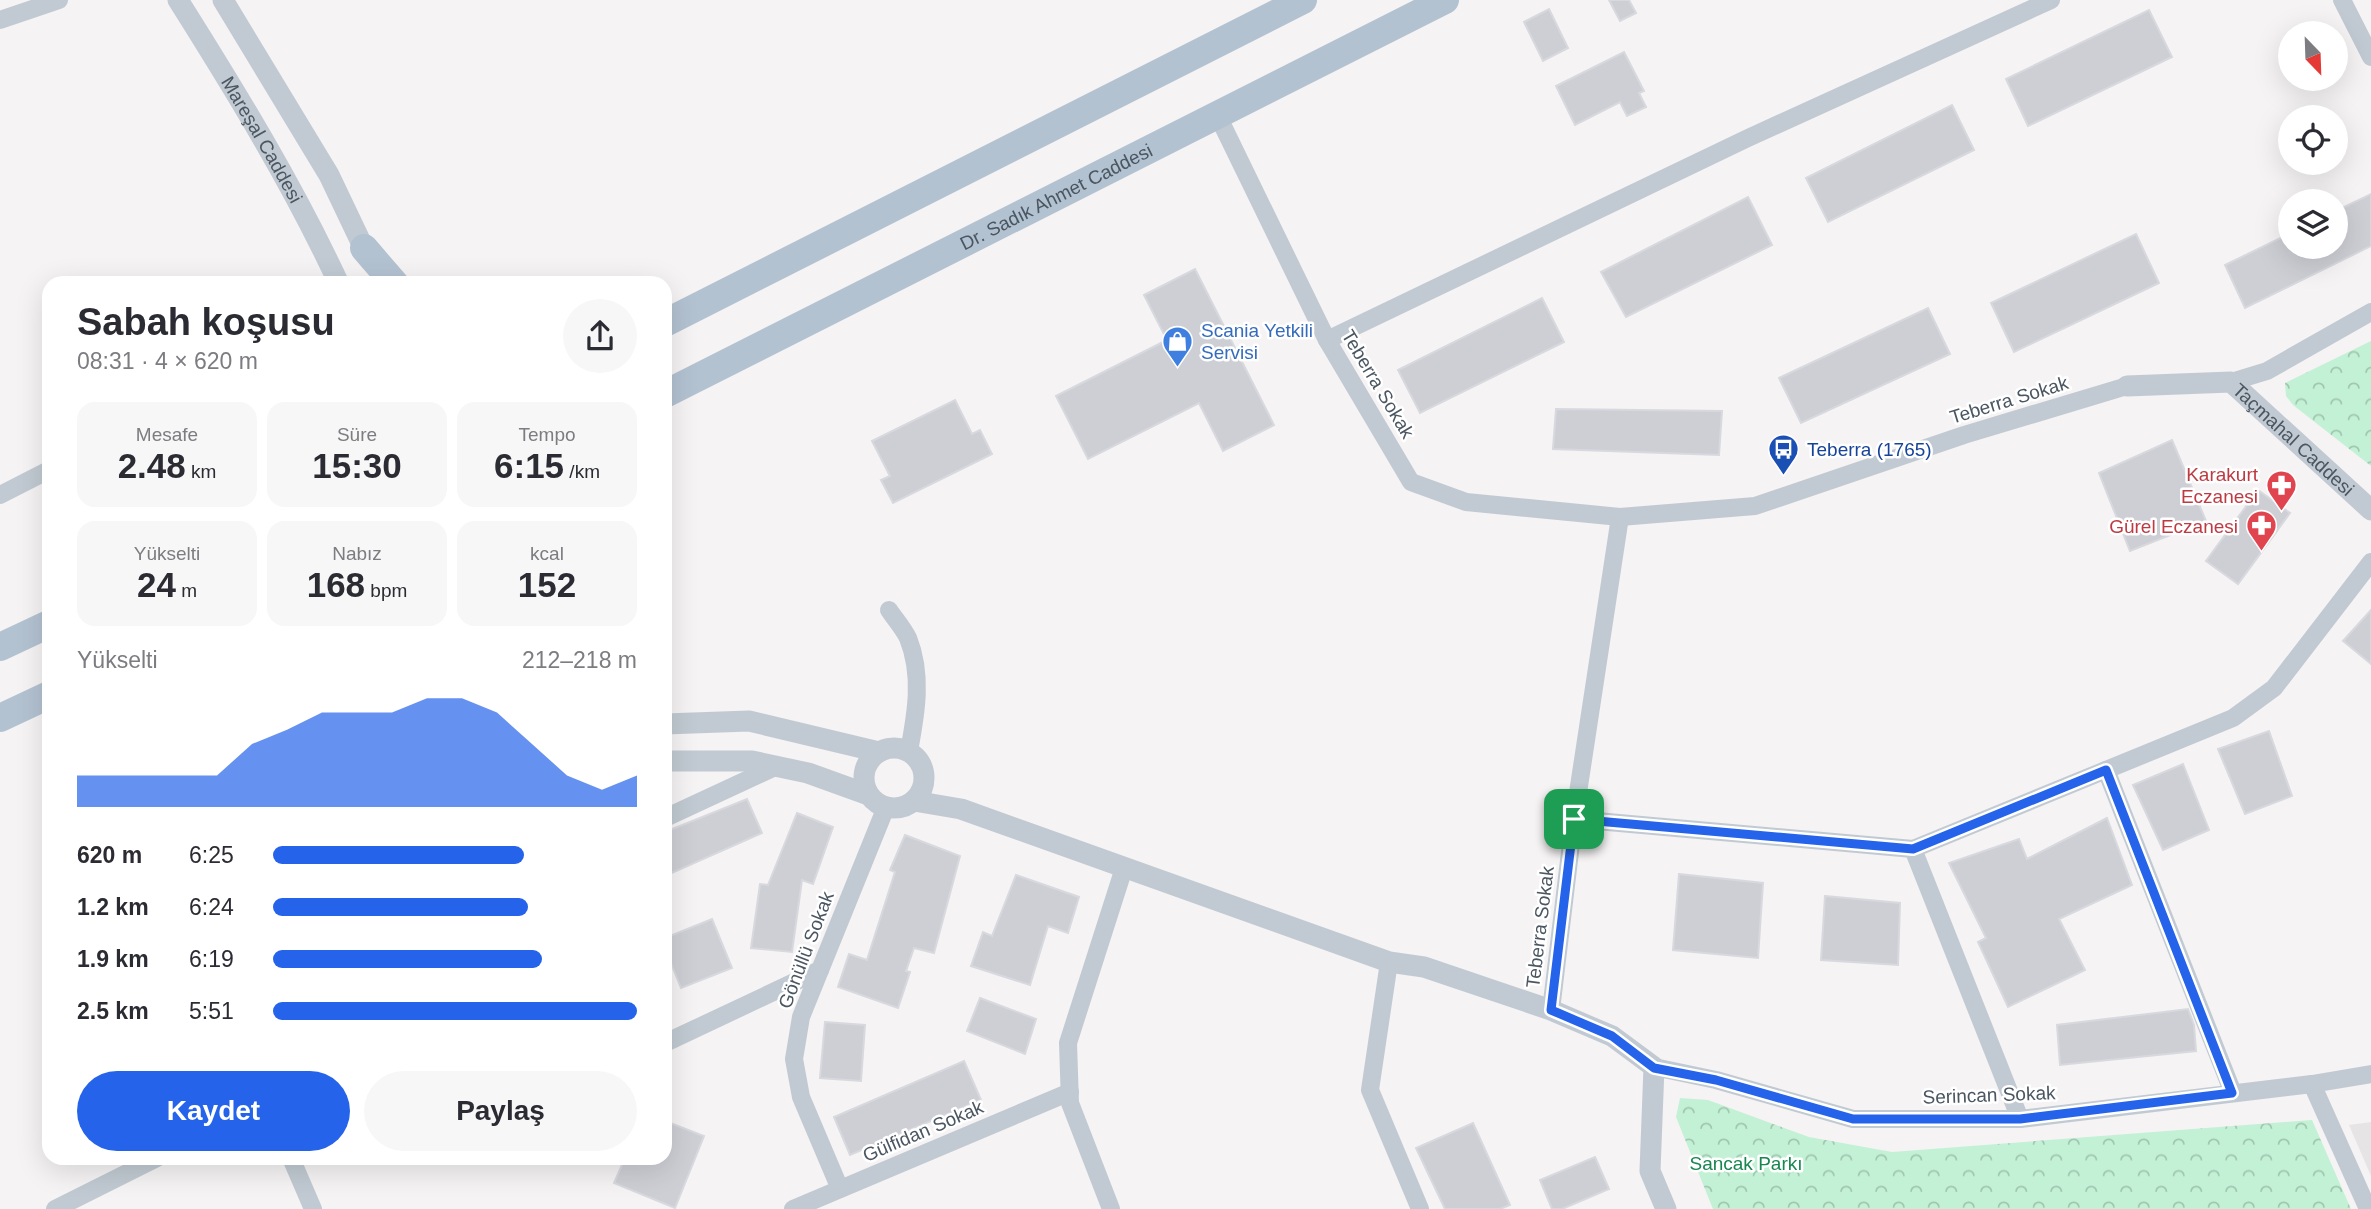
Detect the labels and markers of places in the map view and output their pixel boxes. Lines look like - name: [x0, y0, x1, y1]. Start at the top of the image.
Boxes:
- place label: Scania Yetkili Servisi: [1201, 320, 1313, 363]
- shop icon: Scania Yetkili Servisi: [1161, 324, 1195, 368]
- bus stop icon: Teberra (1765): [1767, 432, 1801, 476]
- place label: Teberra (1765): [1807, 439, 1932, 460]
- place label: Karakurt Eczanesi: [2181, 464, 2259, 507]
- pharmacy icon: Karakurt Eczanesi: [2264, 468, 2298, 512]
- pharmacy icon: Gürel Eczanesi: [2244, 509, 2278, 553]
- place label: Gürel Eczanesi: [2109, 516, 2238, 537]
- pin: [1544, 789, 1604, 849]

